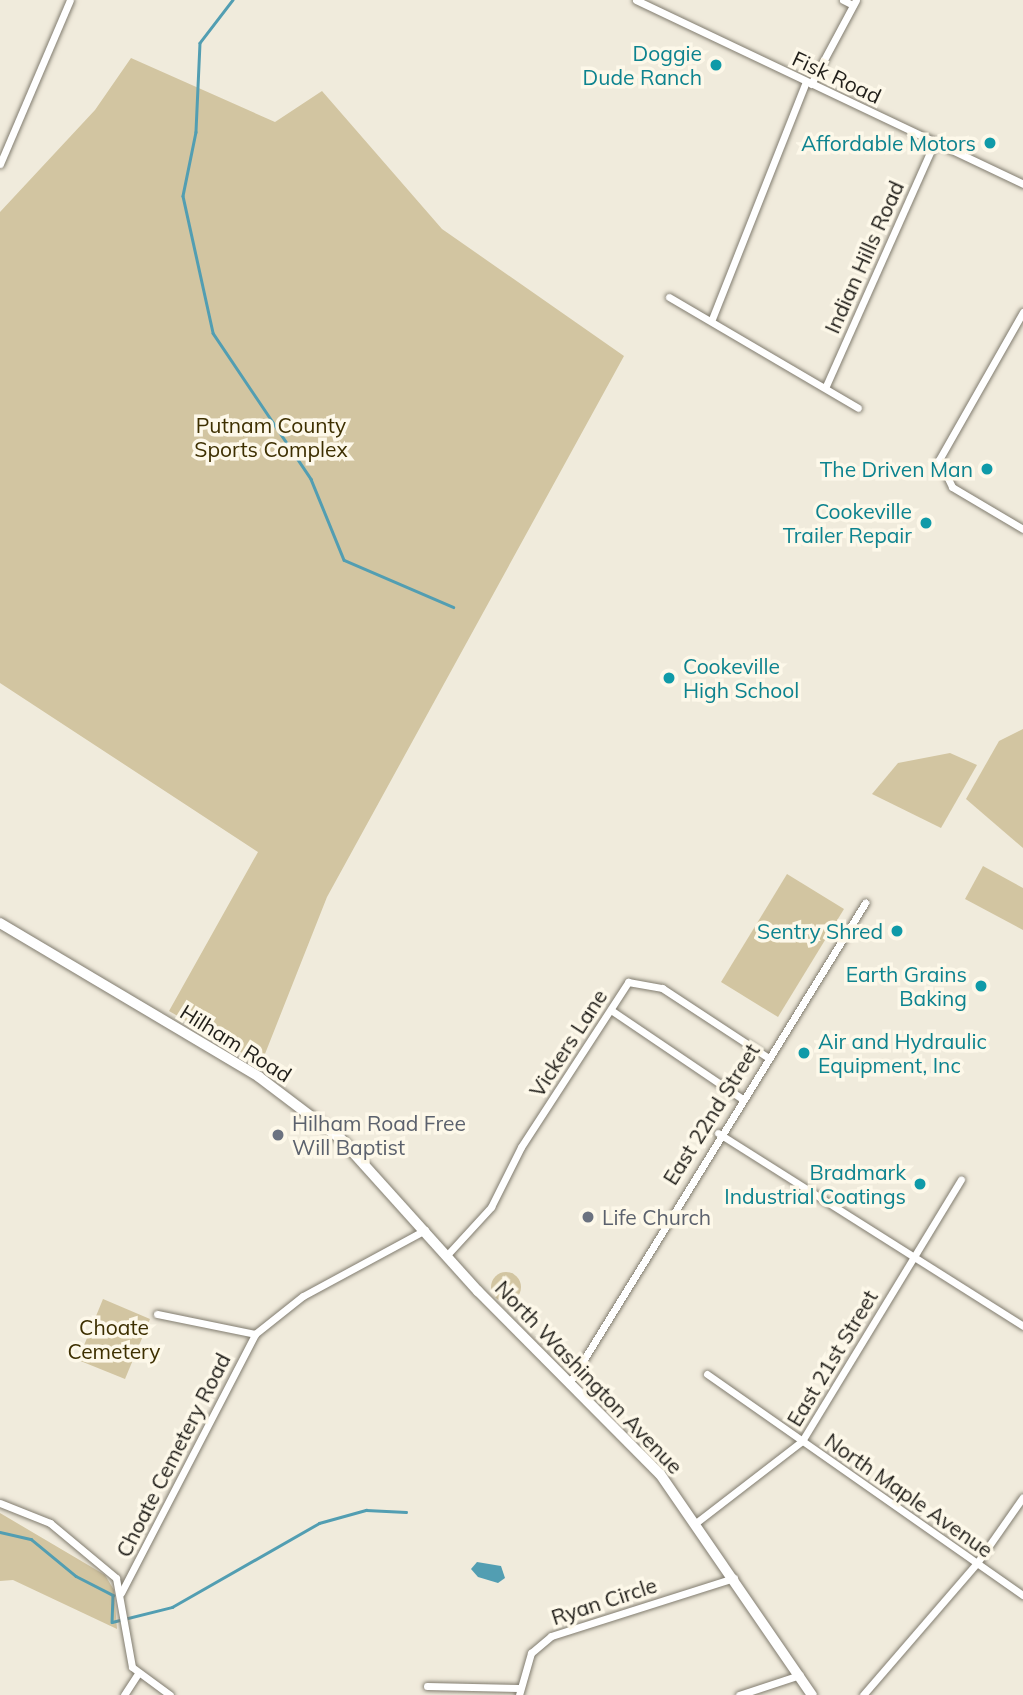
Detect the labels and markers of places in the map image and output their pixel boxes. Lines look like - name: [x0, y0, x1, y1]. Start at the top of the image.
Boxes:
- place label: Doggie Dude Ranch: [583, 40, 702, 90]
- marker: Doggie Dude Ranch: [708, 57, 724, 73]
- place label: Affordable Motors: [801, 130, 976, 156]
- marker: Affordable Motors: [982, 135, 998, 151]
- place label: The Driven Man: [820, 456, 973, 482]
- marker: The Driven Man: [979, 461, 995, 477]
- place label: Cookeville Trailer Repair: [783, 498, 912, 548]
- marker: Cookeville Trailer Repair: [918, 515, 934, 531]
- place label: Cookeville High School: [683, 653, 799, 703]
- marker: Cookeville High School: [661, 670, 677, 686]
- place label: Sentry Shred: [757, 918, 883, 944]
- marker: Sentry Shred: [889, 923, 905, 939]
- place label: Earth Grains Baking: [846, 961, 967, 1011]
- marker: Earth Grains Baking: [973, 978, 989, 994]
- place label: Air and Hydraulic Equipment, Inc: [818, 1028, 987, 1078]
- marker: Air and Hydraulic Equipment, Inc: [796, 1045, 812, 1061]
- place label: Hilham Road Free Will Baptist: [292, 1110, 466, 1160]
- marker: Hilham Road Free Will Baptist: [270, 1127, 286, 1143]
- place label: Bradmark Industrial Coatings: [724, 1159, 906, 1209]
- marker: Bradmark Industrial Coatings: [912, 1176, 928, 1192]
- place label: Life Church: [602, 1204, 711, 1230]
- marker: Life Church: [580, 1209, 596, 1225]

